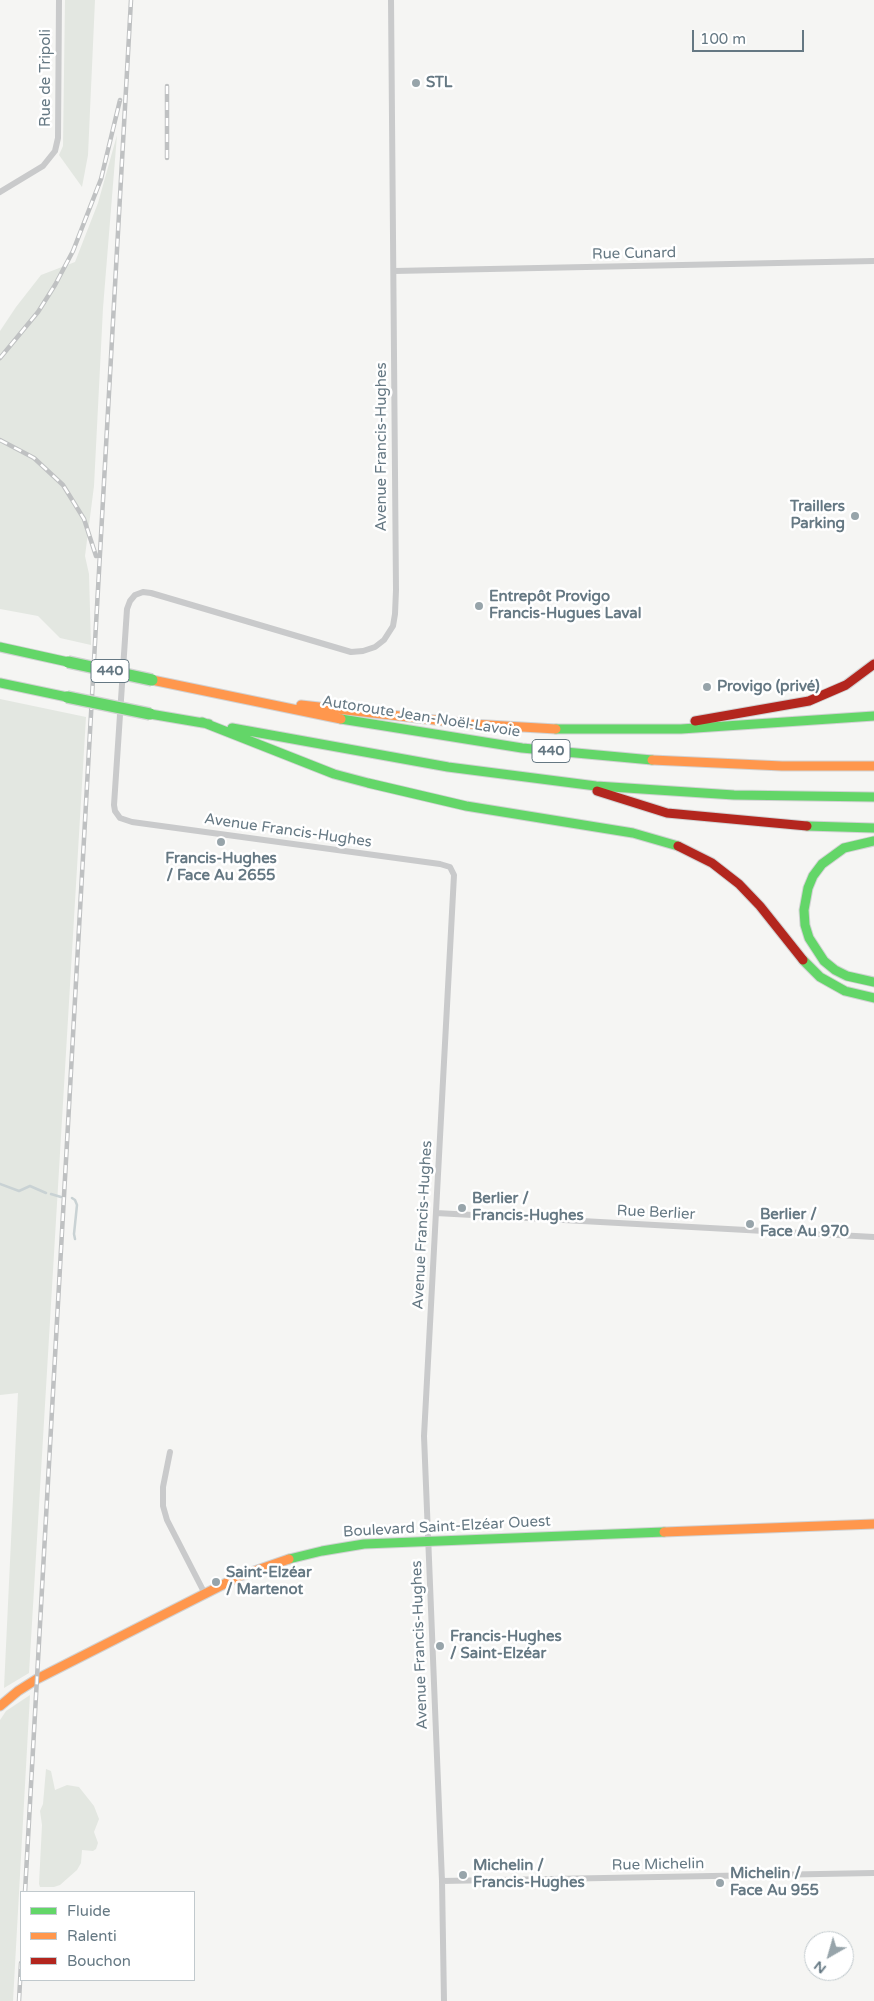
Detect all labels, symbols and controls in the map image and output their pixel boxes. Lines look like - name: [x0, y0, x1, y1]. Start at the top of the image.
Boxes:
- scale bar: [694, 20, 806, 52]
- street label: Rue de Tripoli: [37, 29, 55, 127]
- text: 100 m: [700, 30, 746, 48]
- place label: STL: [426, 74, 452, 92]
- marker: STL: [410, 77, 422, 89]
- street label: Rue Cunard: [592, 244, 676, 264]
- street label: Avenue Francis-Hughes: [373, 362, 391, 532]
- place label: Traillers Parking: [790, 498, 845, 533]
- marker: Traillers Parking: [849, 510, 861, 522]
- place label: Entrepôt Provigo Francis-Hugues Laval: [489, 588, 641, 623]
- marker: Entrepôt Provigo Francis-Hugues Laval: [473, 600, 485, 612]
- road number: 440: [91, 659, 129, 682]
- place label: Provigo (privé): [717, 678, 820, 696]
- marker: Provigo (privé): [701, 681, 713, 693]
- street label: Autoroute Jean-Noël-Lavoie: [321, 692, 521, 742]
- road number: 440: [532, 739, 570, 762]
- street label: Avenue Francis-Hughes: [203, 810, 373, 852]
- marker: Francis-Hughes / Face Au 2655: [215, 836, 227, 848]
- place label: Francis-Hughes / Face Au 2655: [165, 850, 277, 885]
- street label: Avenue Francis-Hughes: [410, 1140, 436, 1310]
- place label: Berlier / Francis-Hughes: [472, 1190, 584, 1225]
- marker: Berlier / Francis-Hughes: [456, 1202, 468, 1214]
- street label: Rue Berlier: [616, 1202, 696, 1224]
- place label: Berlier / Face Au 970: [760, 1206, 849, 1241]
- marker: Berlier / Face Au 970: [744, 1218, 756, 1230]
- street label: Boulevard Saint-Elzéar Ouest: [343, 1513, 551, 1541]
- street label: Avenue Francis-Hughes: [408, 1560, 432, 1730]
- place label: Saint-Elzéar / Martenot: [226, 1564, 312, 1599]
- marker: Saint-Elzéar / Martenot: [210, 1576, 222, 1588]
- place label: Francis-Hughes / Saint-Elzéar: [450, 1628, 562, 1663]
- marker: Francis-Hughes / Saint-Elzéar: [434, 1640, 446, 1652]
- street label: Rue Michelin: [612, 1855, 704, 1875]
- place label: Michelin / Francis-Hughes: [473, 1857, 585, 1892]
- place label: Michelin / Face Au 955: [730, 1865, 819, 1900]
- marker: Michelin / Francis-Hughes: [457, 1869, 469, 1881]
- marker: Michelin / Face Au 955: [714, 1877, 726, 1889]
- legend: [20, 1891, 195, 1981]
- text: Fluide: [67, 1902, 111, 1920]
- text: Ralenti: [67, 1927, 117, 1945]
- north arrow: [804, 1931, 854, 1981]
- text: Bouchon: [67, 1952, 131, 1970]
- text: N: [810, 1957, 830, 1978]

